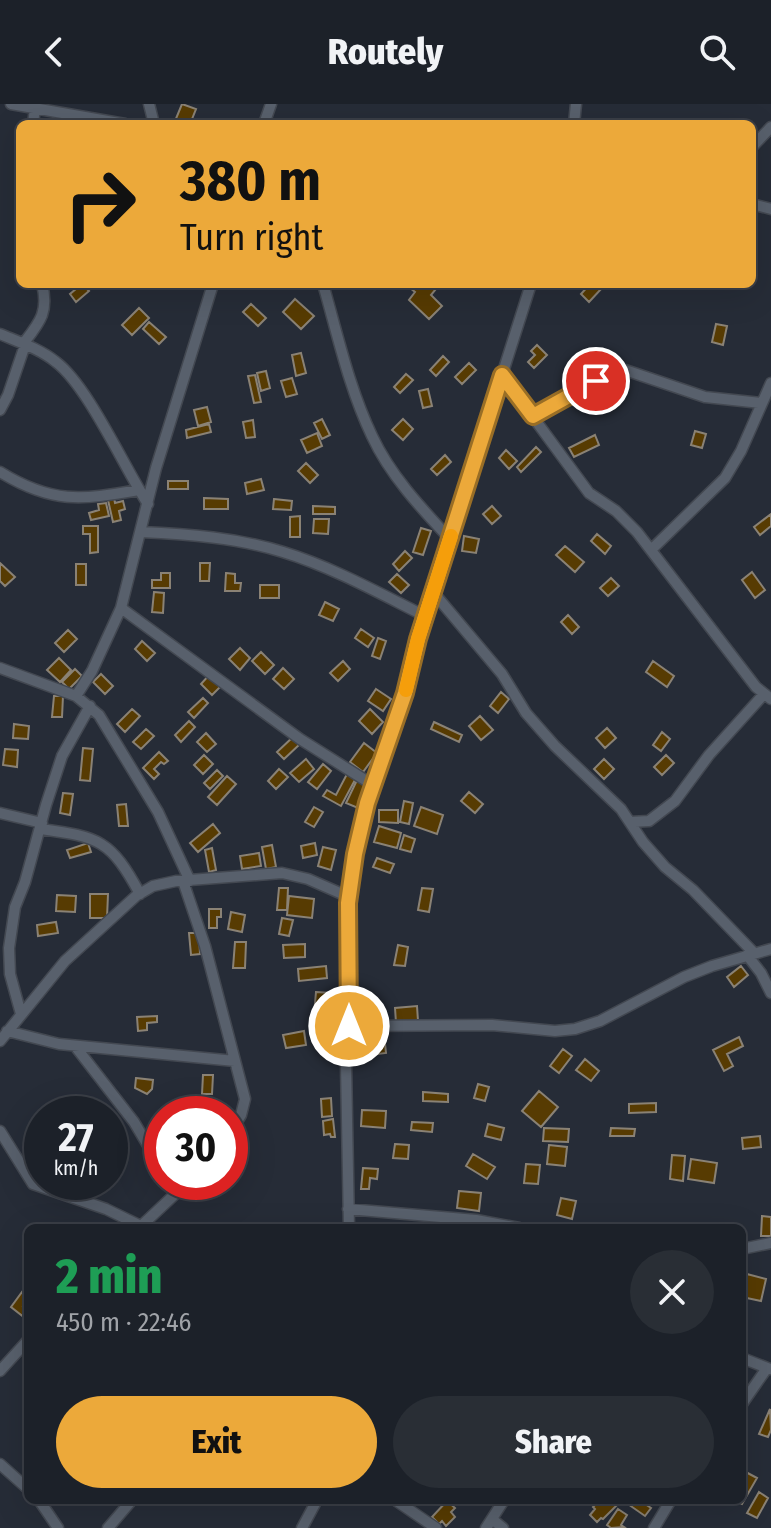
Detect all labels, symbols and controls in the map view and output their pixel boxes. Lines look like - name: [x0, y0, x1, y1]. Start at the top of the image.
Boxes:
- icon: back: [32, 30, 76, 74]
- text: Routely: [328, 30, 443, 74]
- icon: search: [695, 30, 739, 74]
- text: 380 m: [180, 148, 321, 215]
- icon: right: [48, 152, 152, 256]
- text: Turn right: [180, 216, 323, 260]
- pin: [562, 347, 630, 415]
- icon: arrive: [574, 359, 618, 403]
- position arrow: [307, 984, 391, 1068]
- speed limit sign: 30: [144, 1096, 248, 1200]
- text: 27: [58, 1114, 94, 1162]
- text: km/h: [54, 1156, 98, 1180]
- text: 2 min: [56, 1248, 162, 1306]
- button: close: [630, 1250, 714, 1334]
- text: 450 m · 22:46: [56, 1307, 191, 1338]
- button: Exit: [56, 1396, 377, 1488]
- button: Share: [393, 1396, 714, 1488]

